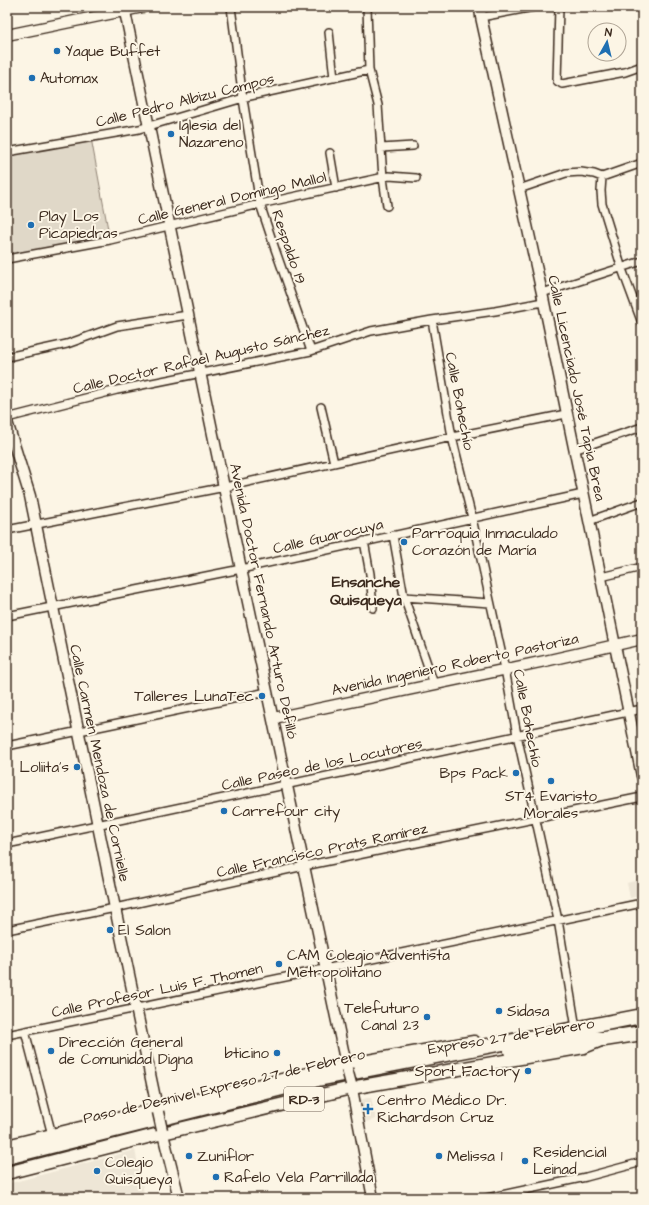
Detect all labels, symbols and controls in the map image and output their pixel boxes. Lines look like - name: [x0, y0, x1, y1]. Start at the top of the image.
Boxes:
- north arrow: [587, 22, 627, 62]
- text: N: [604, 25, 613, 41]
- place label: Yaque Buffet: [65, 41, 160, 62]
- marker: Yaque Buffet: [52, 46, 62, 56]
- place label: Automax: [40, 68, 99, 89]
- street label: Calle Pedro Albizu Campos: [94, 68, 277, 133]
- marker: Automax: [27, 73, 37, 83]
- place label: Iglesia del Nazareno: [179, 115, 244, 153]
- marker: Iglesia del Nazareno: [166, 129, 176, 139]
- street label: Calle General Domingo Mallol: [136, 167, 329, 231]
- place label: Play Los Picapiedras: [39, 206, 118, 244]
- street label: Respaldo 19: [266, 207, 311, 287]
- marker: Play Los Picapiedras: [26, 220, 36, 230]
- street label: Calle Licenciado José Tapia Brea: [542, 273, 611, 503]
- street label: Calle Doctor Rafael Augusto Sánchez: [71, 320, 332, 400]
- street label: Calle Bohechío: [440, 350, 479, 452]
- street label: Avenida Doctor Fernando Arturo Defilló: [224, 461, 303, 741]
- street label: Calle Guarocuya: [271, 514, 386, 560]
- place label: Parroquia Inmaculado Corazón de María: [412, 523, 558, 561]
- marker: Parroquia Inmaculado Corazón de María: [399, 537, 409, 547]
- district label: Ensanche Quisqueya: [330, 571, 403, 612]
- street label: Avenida Ingeniero Roberto Pastoriza: [330, 628, 581, 702]
- street label: Calle Carmen Mendoza de Cornielle: [64, 643, 135, 884]
- street label: Calle Bohechío: [508, 667, 547, 769]
- place label: Talleres LunaTec: [134, 686, 255, 707]
- marker: Talleres LunaTec: [257, 691, 267, 701]
- street label: Calle Paseo de los Locutores: [220, 733, 425, 796]
- place label: Loliita's: [20, 757, 69, 778]
- marker: Loliita's: [72, 762, 82, 772]
- place label: Bps Pack: [440, 763, 508, 784]
- marker: Bps Pack: [511, 768, 521, 778]
- marker: ST4 Evaristo Morales: [546, 776, 556, 786]
- place label: ST4 Evaristo Morales: [505, 786, 598, 824]
- place label: Carrefour city: [232, 801, 340, 823]
- marker: Carrefour city: [219, 806, 229, 816]
- street label: Calle Francisco Prats Ramírez: [215, 818, 430, 883]
- place label: El Salon: [118, 920, 171, 941]
- marker: El Salon: [105, 925, 115, 935]
- place label: CAM Colegio Adventista Metropolitano: [287, 945, 450, 983]
- street label: Calle Profesor Luis F. Thomen: [50, 958, 265, 1023]
- marker: CAM Colegio Adventista Metropolitano: [274, 959, 284, 969]
- place label: Telefuturo Canal 23: [344, 998, 420, 1036]
- place label: Sidasa: [507, 1001, 550, 1022]
- marker: Sidasa: [494, 1006, 504, 1016]
- marker: Telefuturo Canal 23: [422, 1012, 432, 1022]
- street label: Expreso 27 de Febrero: [426, 1013, 596, 1060]
- place label: Dirección General de Comunidad Digna: [59, 1032, 193, 1071]
- place label: bticino: [225, 1043, 270, 1064]
- street label: Paso de Desnivel Expreso 27 de Febrero: [81, 1044, 368, 1129]
- marker: Dirección General de Comunidad Digna: [46, 1046, 56, 1056]
- marker: bticino: [272, 1048, 282, 1058]
- place label: Sport Factory: [415, 1061, 520, 1083]
- marker: Sport Factory: [523, 1066, 533, 1076]
- road number: RD-3: [284, 1087, 324, 1111]
- place label: Centro Médico Dr. Richardson Cruz: [377, 1090, 507, 1128]
- marker: Centro Médico Dr. Richardson Cruz: [362, 1103, 374, 1115]
- place label: Residencial Leinad: [533, 1142, 607, 1180]
- place label: Zuniflor: [197, 1146, 254, 1167]
- place label: Melissa 1: [447, 1146, 503, 1167]
- marker: Zuniflor: [184, 1151, 194, 1161]
- marker: Melissa 1: [434, 1151, 444, 1161]
- place label: Colegio Quisqueya: [105, 1152, 173, 1191]
- marker: Residencial Leinad: [520, 1156, 530, 1166]
- marker: Colegio Quisqueya: [92, 1166, 102, 1176]
- place label: Rafelo Vela Parrillada: [224, 1167, 374, 1188]
- marker: Rafelo Vela Parrillada: [211, 1172, 221, 1182]

